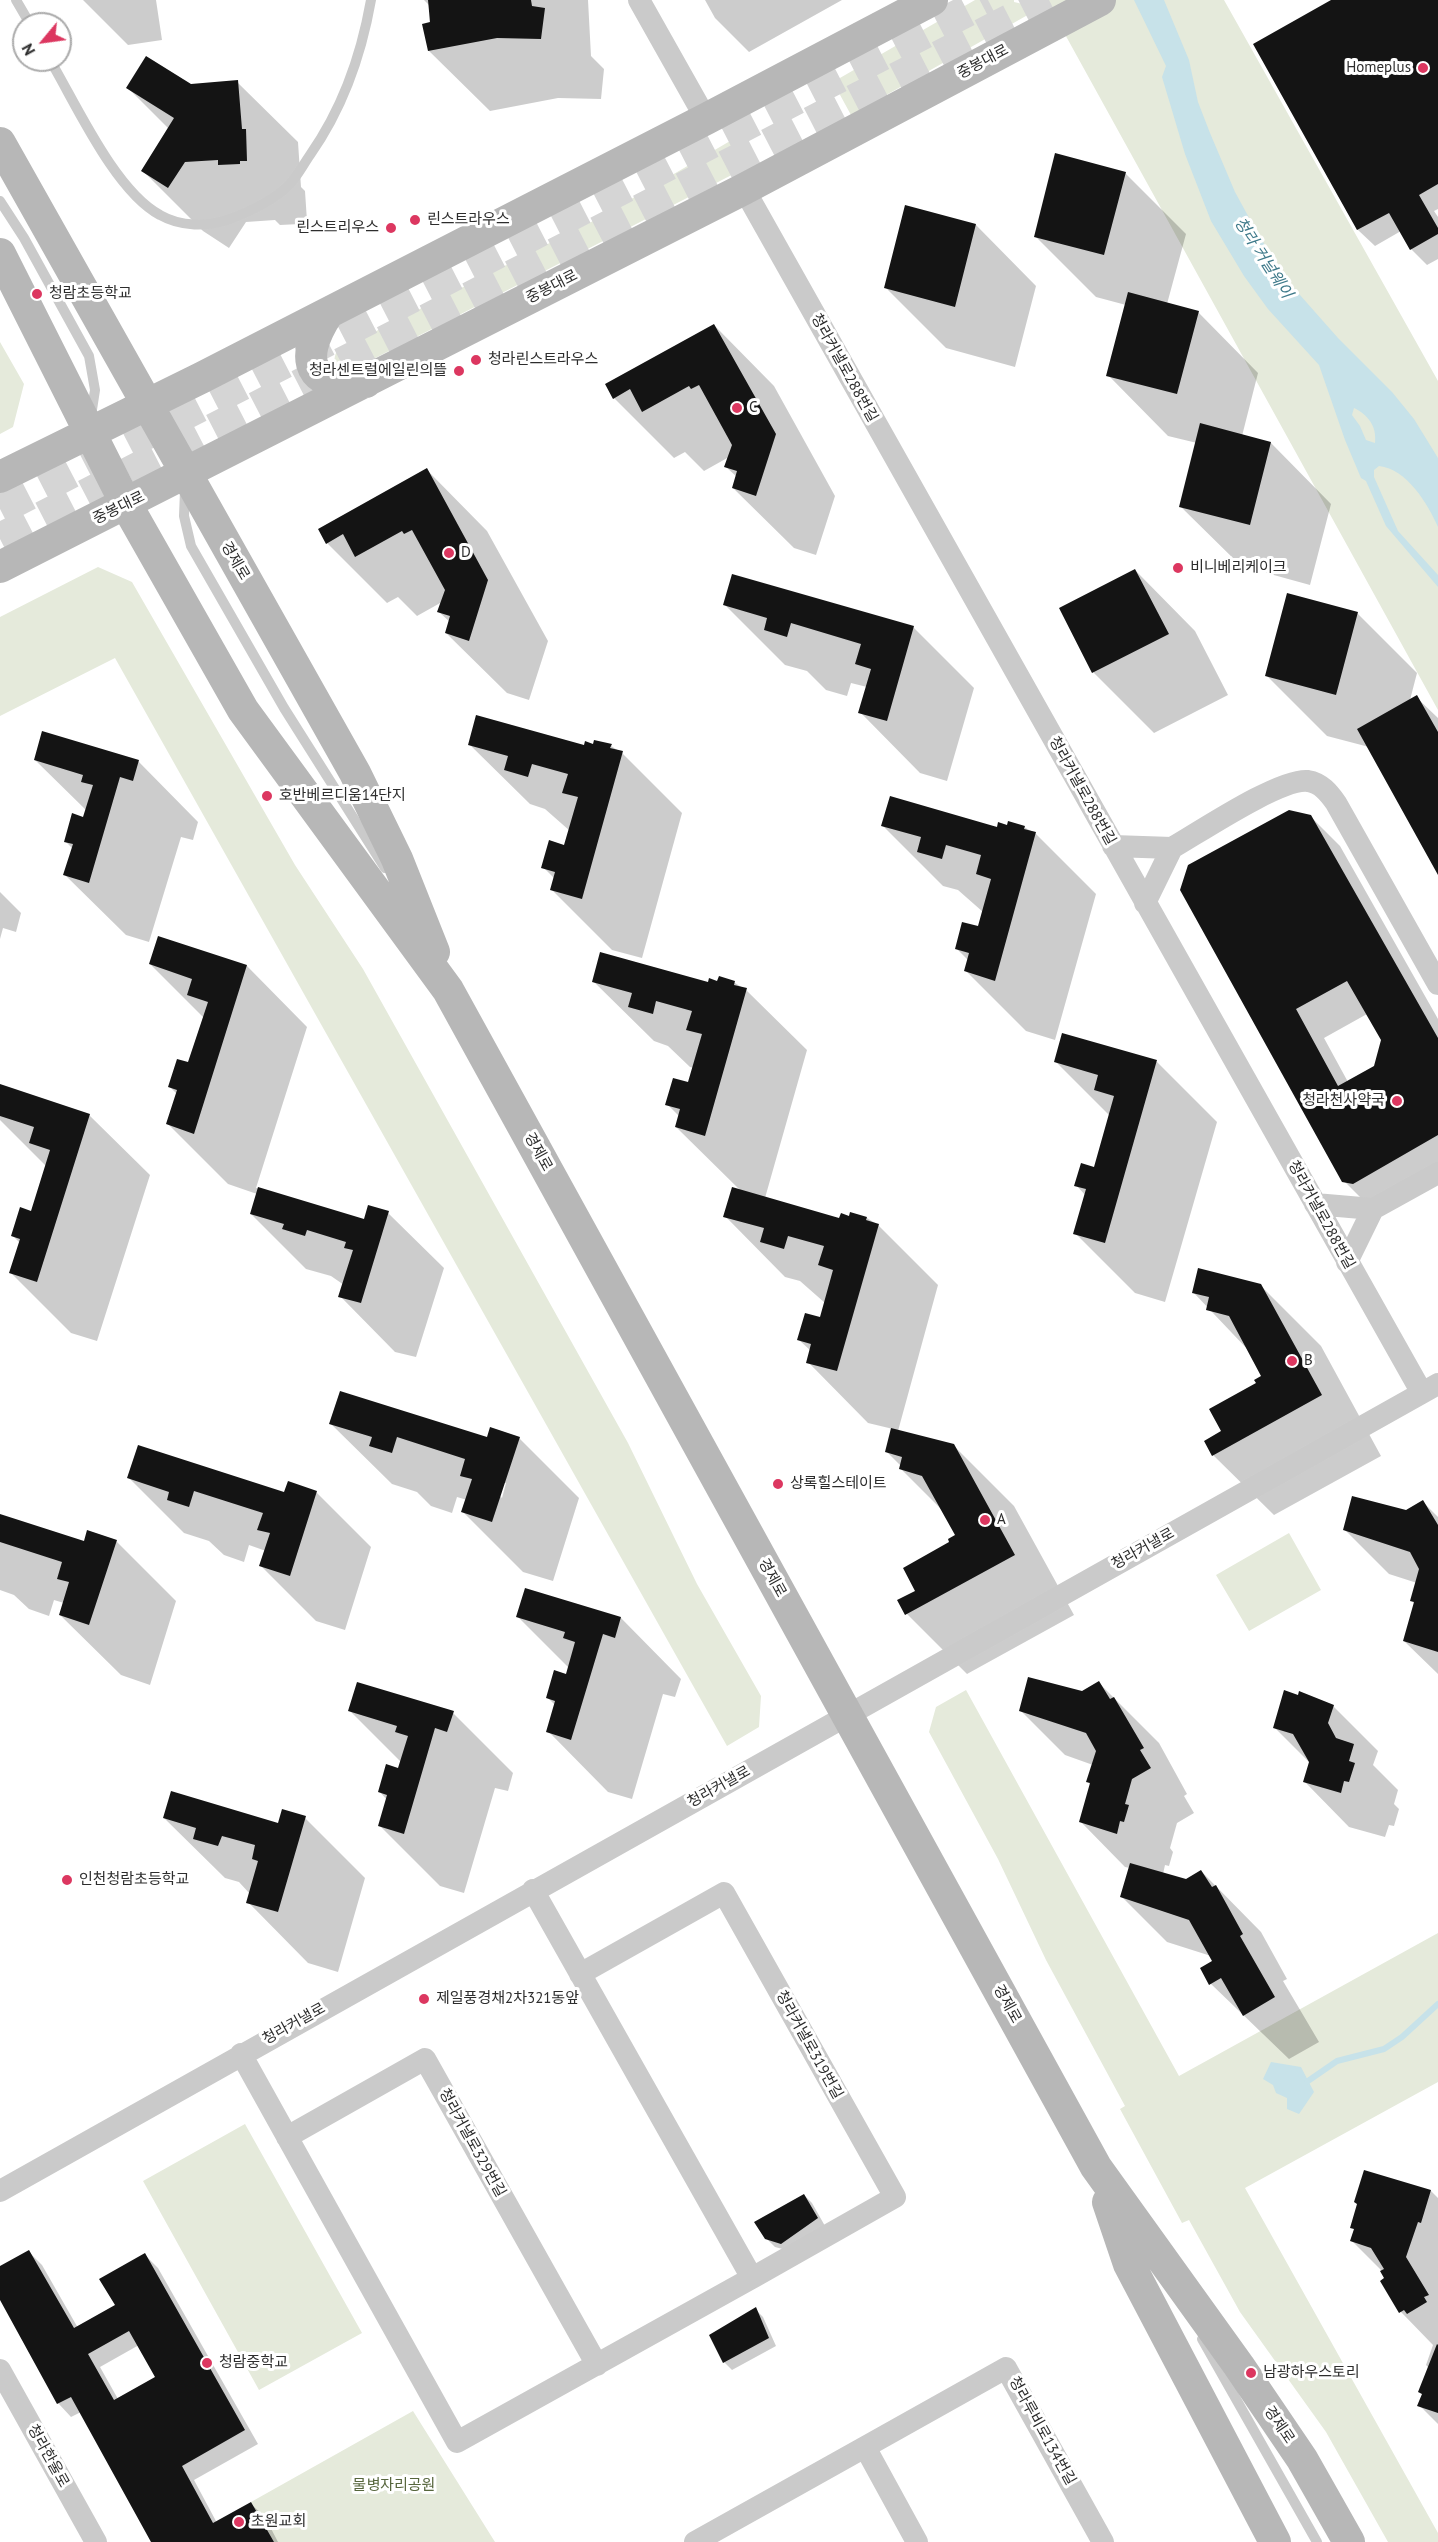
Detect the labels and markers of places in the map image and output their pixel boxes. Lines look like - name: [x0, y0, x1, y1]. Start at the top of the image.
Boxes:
- place label: Homeplus: [1346, 59, 1411, 77]
- marker: Homeplus: [1416, 61, 1430, 75]
- place label: 린스트라우스: [427, 211, 510, 229]
- marker: 린스트라우스: [408, 213, 422, 227]
- place label: 린스트리우스: [296, 219, 379, 237]
- marker: 린스트리우스: [384, 221, 398, 235]
- place label: 청람초등학교: [49, 285, 132, 303]
- marker: 청람초등학교: [30, 287, 44, 301]
- place label: 청라린스트라우스: [488, 351, 598, 369]
- marker: 청라린스트라우스: [469, 353, 483, 367]
- place label: 청라센트럴에일린의뜰: [309, 362, 447, 380]
- marker: 청라센트럴에일린의뜰: [452, 364, 466, 378]
- place label: C: [749, 399, 758, 417]
- marker: C: [730, 401, 744, 415]
- place label: D: [461, 544, 471, 562]
- marker: D: [442, 546, 456, 560]
- place label: 비니베리케이크: [1190, 559, 1287, 577]
- marker: 비니베리케이크: [1171, 561, 1185, 575]
- place label: 호반베르디움14단지: [279, 787, 406, 805]
- marker: 호반베르디움14단지: [260, 789, 274, 803]
- place label: 청라천사약국: [1302, 1092, 1385, 1110]
- marker: 청라천사약국: [1390, 1094, 1404, 1108]
- place label: B: [1304, 1352, 1313, 1370]
- marker: B: [1285, 1354, 1299, 1368]
- place label: 상록힐스테이트: [790, 1475, 887, 1493]
- marker: 상록힐스테이트: [771, 1477, 785, 1491]
- place label: A: [997, 1511, 1006, 1529]
- marker: A: [978, 1513, 992, 1527]
- place label: 인천청람초등학교: [79, 1871, 189, 1889]
- marker: 인천청람초등학교: [60, 1873, 74, 1887]
- place label: 제일풍경채2차321동앞: [436, 1990, 579, 2008]
- marker: 제일풍경채2차321동앞: [417, 1992, 431, 2006]
- place label: 청람중학교: [219, 2354, 288, 2372]
- marker: 청람중학교: [200, 2356, 214, 2370]
- place label: 남광하우스토리: [1263, 2364, 1360, 2382]
- marker: 남광하우스토리: [1244, 2366, 1258, 2380]
- place label: 초원교회: [251, 2513, 306, 2531]
- marker: 초원교회: [232, 2515, 246, 2529]

